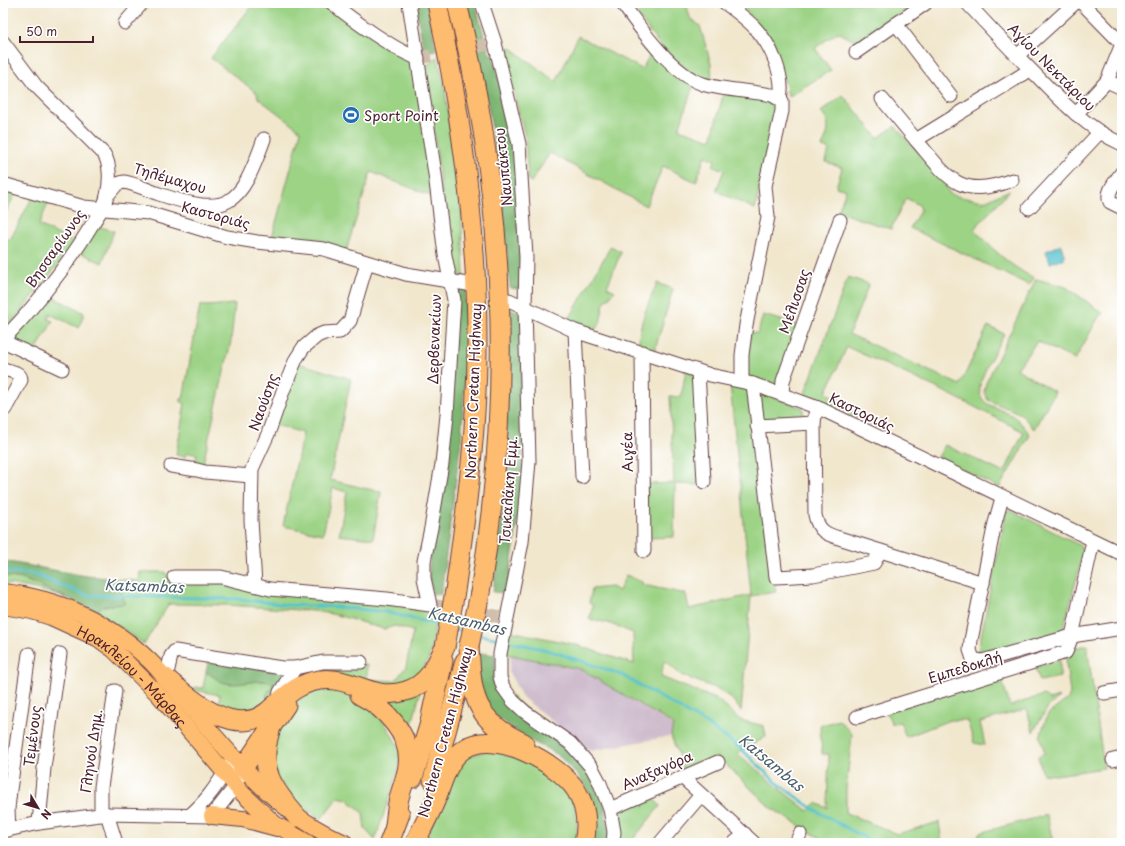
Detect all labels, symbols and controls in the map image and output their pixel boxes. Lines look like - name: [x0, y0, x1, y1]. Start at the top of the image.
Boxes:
- scale bar: [20, 18, 93, 44]
- street label: Αγίου Νεκτάριου: [1003, 18, 1101, 116]
- text: 50 m: [26, 22, 57, 40]
- sports icon: Sport Point: [341, 105, 361, 125]
- place label: Sport Point: [364, 105, 439, 126]
- street label: Ναυπάκτου: [488, 127, 518, 207]
- street label: Τηλέμαχου: [131, 158, 209, 198]
- street label: Καστοριάς: [179, 196, 253, 234]
- street label: Βησσαρίωνος: [20, 204, 90, 292]
- street label: Μέλισσας: [773, 266, 815, 336]
- street label: Δερβενακίων: [422, 293, 446, 385]
- street label: Northern Cretan Highway: [459, 303, 487, 479]
- street label: Ναούσης: [243, 370, 283, 434]
- street label: Καστοριάς: [826, 387, 898, 437]
- street label: Αιγέα: [616, 432, 638, 472]
- street label: Τσικαλάκη Εμμ.: [494, 435, 522, 545]
- water label: Katsambas: [104, 572, 185, 598]
- water label: Katsambas: [426, 600, 509, 640]
- street label: Ηρακλείου - Μάρθας: [74, 620, 192, 731]
- street label: Northern Cretan Highway: [412, 644, 478, 820]
- street label: Εμπεδοκλή: [926, 646, 1004, 688]
- street label: Τεμένους: [18, 704, 46, 768]
- street label: Γληνού Δημ.: [75, 708, 107, 794]
- water label: Katsambas: [734, 728, 811, 797]
- street label: Αναξαγόρα: [618, 745, 696, 795]
- north arrow: [18, 788, 58, 828]
- text: N: [37, 806, 56, 823]

